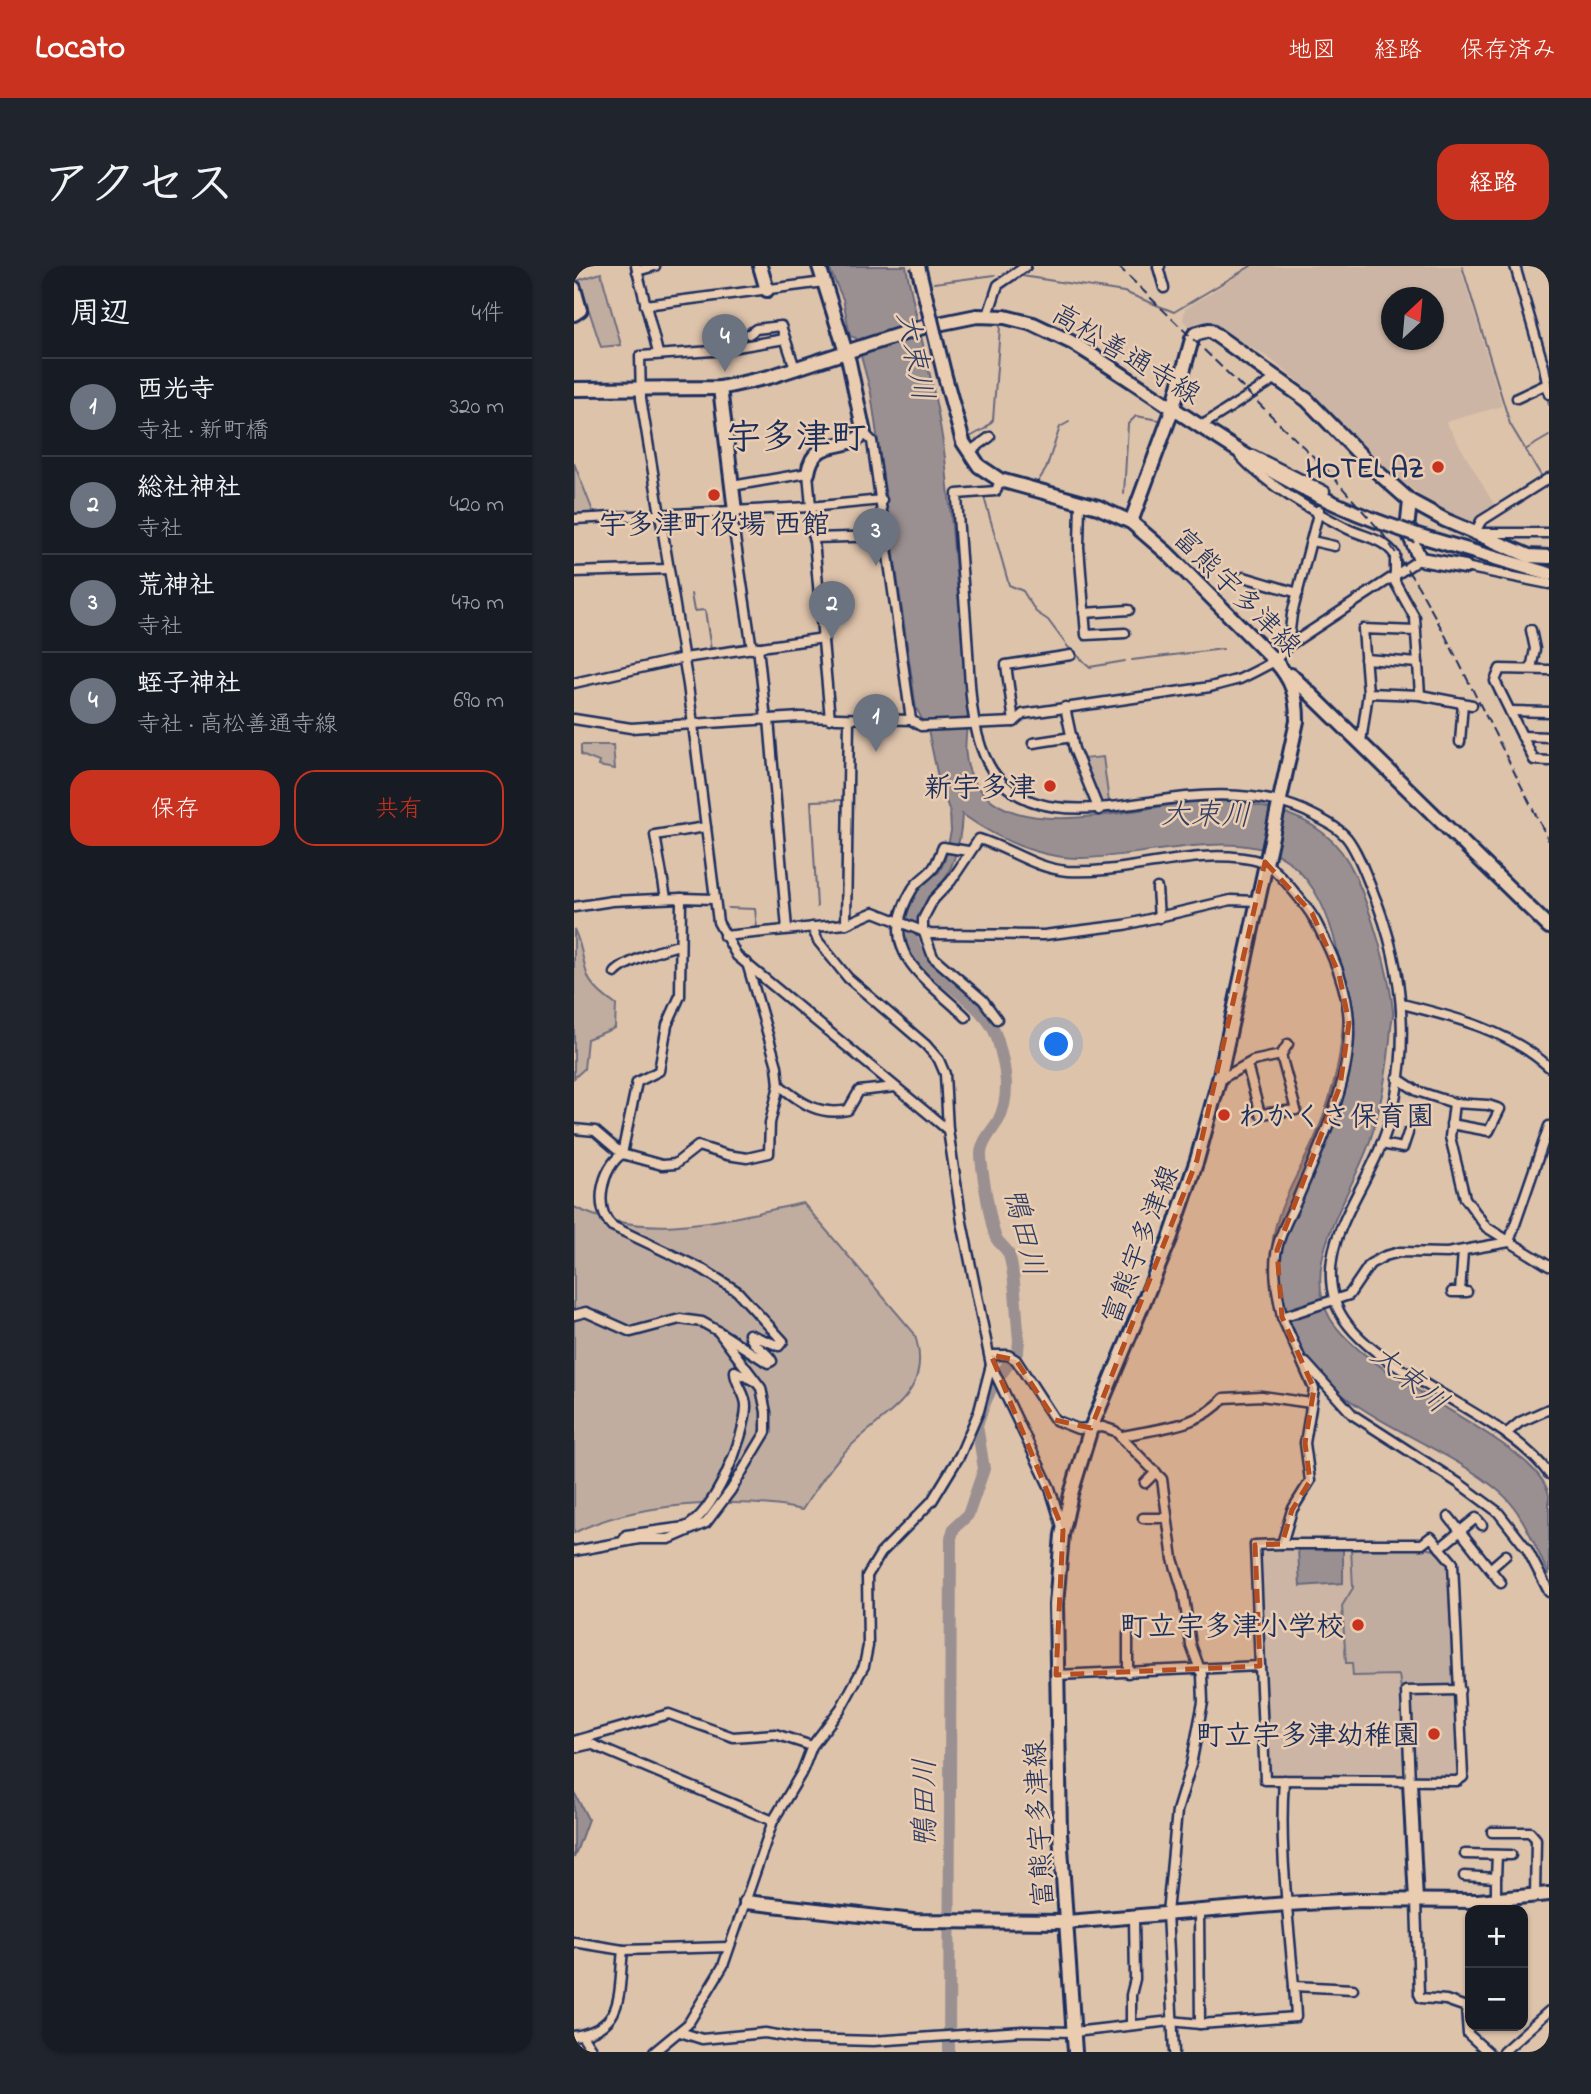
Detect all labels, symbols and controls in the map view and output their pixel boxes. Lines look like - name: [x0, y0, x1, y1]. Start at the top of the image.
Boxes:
- text: Locato: [35, 25, 125, 73]
- text: 地図: [1288, 34, 1336, 69]
- text: 経路: [1374, 34, 1422, 69]
- text: 保存済み: [1460, 34, 1556, 69]
- button: 経路: [1437, 144, 1549, 220]
- text: アクセス: [42, 151, 235, 223]
- north arrow: [1381, 287, 1444, 350]
- text: 周辺: [70, 293, 130, 337]
- street label: 高松善通寺線: [1043, 295, 1208, 417]
- text: 4件: [472, 298, 504, 331]
- water label: 大束川: [883, 308, 943, 405]
- pin: 4: [702, 314, 748, 372]
- text: 西光寺: [137, 372, 215, 410]
- text: 1: [89, 391, 97, 424]
- text: 320 m: [450, 391, 504, 424]
- district label: 宇多津町: [726, 414, 866, 465]
- text: 寺社 · 新町橋: [137, 415, 268, 448]
- place label: HOTEL AZ: [1306, 450, 1424, 491]
- marker: HOTEL AZ: [1430, 459, 1446, 475]
- text: 総社神社: [137, 470, 241, 508]
- marker: 宇多津町役場 西館: [706, 487, 722, 503]
- text: 2: [87, 489, 99, 522]
- text: 420 m: [450, 489, 504, 522]
- place label: 宇多津町役場 西館: [598, 506, 830, 547]
- pin: 3: [853, 508, 899, 566]
- text: 寺社: [137, 513, 183, 546]
- street label: 富熊宇多津線: [1162, 520, 1309, 667]
- text: 荒神社: [137, 568, 215, 606]
- pin: 2: [809, 581, 855, 639]
- text: 3: [88, 587, 98, 620]
- text: 470 m: [452, 587, 504, 620]
- text: 寺社: [137, 611, 183, 644]
- text: 蛭子神社: [137, 666, 241, 704]
- text: 4: [88, 685, 98, 718]
- text: 690 m: [453, 685, 504, 718]
- pin: 1: [853, 694, 899, 752]
- text: 寺社 · 高松善通寺線: [137, 709, 337, 742]
- place label: 新宇多津: [924, 769, 1036, 810]
- button: 保存: [70, 770, 280, 846]
- button: 共有: [294, 770, 504, 846]
- marker: 新宇多津: [1042, 778, 1058, 794]
- water label: 大束川: [1161, 794, 1251, 840]
- your location: [1039, 1027, 1073, 1061]
- place label: わかくさ保育園: [1238, 1098, 1434, 1139]
- marker: わかくさ保育園: [1216, 1107, 1232, 1123]
- street label: 富熊宇多津線: [1093, 1159, 1192, 1331]
- water label: 鴨田川: [990, 1184, 1054, 1282]
- water label: 大束川: [1359, 1335, 1457, 1426]
- place label: 町立宇多津小学校: [1120, 1608, 1344, 1649]
- marker: 町立宇多津小学校: [1350, 1617, 1366, 1633]
- place label: 町立宇多津幼稚園: [1196, 1717, 1420, 1758]
- marker: 町立宇多津幼稚園: [1426, 1726, 1442, 1742]
- street label: 富熊宇多津線: [1017, 1739, 1066, 1909]
- water label: 鴨田川: [905, 1758, 949, 1848]
- map controls: [1465, 1905, 1528, 2031]
- button: +: [1465, 1905, 1528, 1968]
- button: −: [1465, 1968, 1528, 2031]

